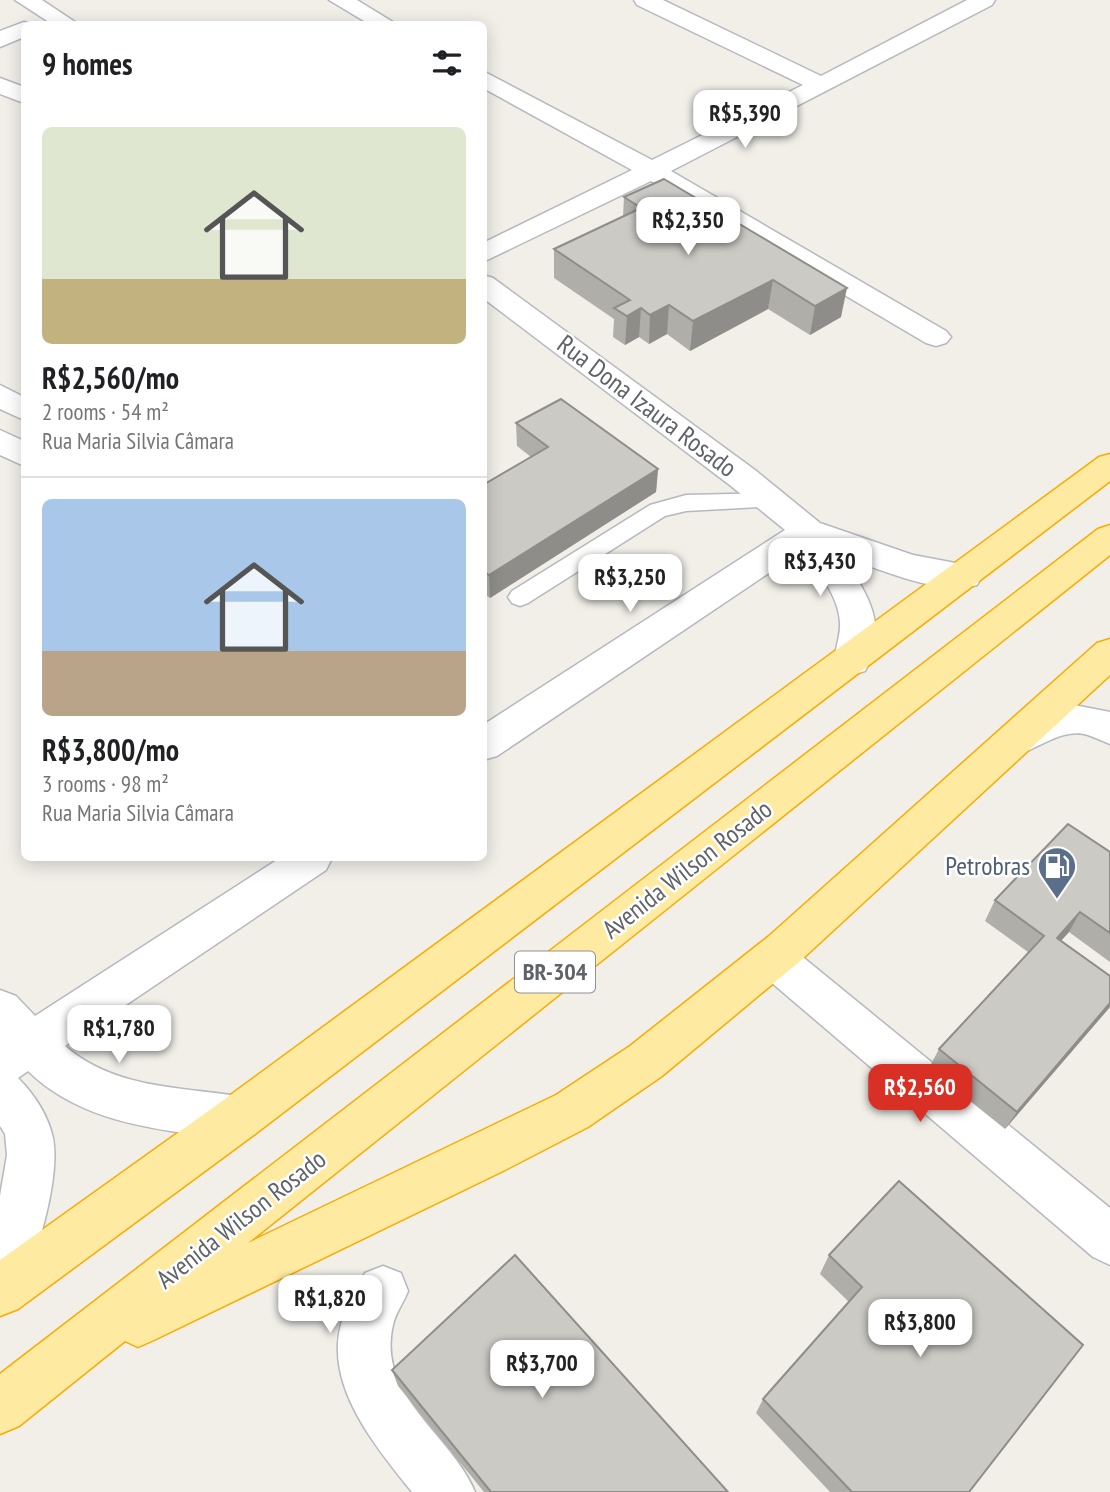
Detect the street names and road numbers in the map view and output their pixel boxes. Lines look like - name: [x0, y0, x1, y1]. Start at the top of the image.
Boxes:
- street label: Rua Dona Izaura Rosado: [551, 327, 744, 484]
- street label: Avenida Wilson Rosado: [595, 792, 778, 945]
- road number: BR-304: [515, 952, 595, 992]
- street label: Avenida Wilson Rosado: [149, 1142, 332, 1295]

